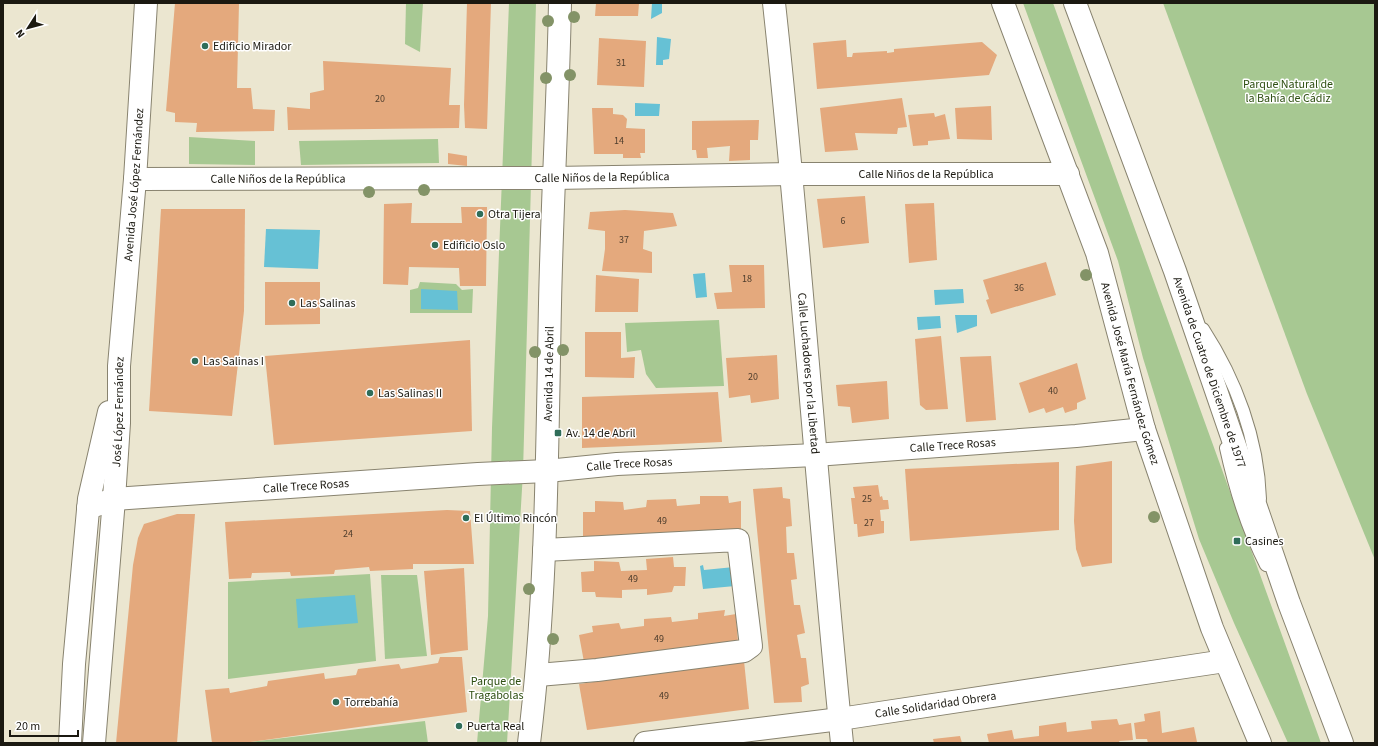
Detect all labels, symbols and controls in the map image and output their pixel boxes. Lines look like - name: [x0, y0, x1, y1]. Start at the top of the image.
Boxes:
- north arrow: [8, 8, 48, 48]
- text: N: [12, 26, 29, 41]
- place label: Edificio Mirador: [213, 38, 292, 55]
- marker: Edificio Mirador: [200, 41, 210, 51]
- house number: 31: [616, 56, 626, 70]
- park label: Parque Natural de la Bahía de Cádiz: [1243, 76, 1333, 107]
- house number: 20: [375, 92, 385, 106]
- street label: Avenida José López Fernández: [120, 108, 148, 262]
- house number: 14: [614, 134, 624, 148]
- street label: Calle Niños de la República: [858, 166, 994, 183]
- street label: Calle Niños de la República: [534, 168, 670, 187]
- street label: Calle Niños de la República: [210, 170, 346, 187]
- place label: Otra Tijera: [488, 206, 541, 223]
- marker: Otra Tijera: [475, 209, 485, 219]
- house number: 6: [841, 214, 846, 228]
- house number: 37: [619, 233, 629, 247]
- place label: Edificio Oslo: [443, 237, 505, 254]
- marker: Edificio Oslo: [430, 240, 440, 250]
- house number: 18: [742, 272, 752, 286]
- street label: Avenida de Cuatro de Diciembre de 1977: [1169, 274, 1251, 470]
- street label: Avenida José María Fernández Gómez: [1097, 280, 1164, 467]
- house number: 36: [1014, 281, 1024, 295]
- street label: Calle Luchadores por la Libertad: [793, 292, 824, 455]
- place label: Las Salinas: [300, 295, 355, 312]
- marker: Las Salinas: [287, 298, 297, 308]
- street label: Avenida 14 de Abril: [539, 326, 558, 422]
- place label: Las Salinas I: [203, 353, 264, 370]
- street label: José López Fernández: [108, 356, 128, 468]
- marker: Las Salinas I: [190, 356, 200, 366]
- house number: 20: [748, 370, 758, 384]
- house number: 40: [1048, 384, 1058, 398]
- place label: Las Salinas II: [378, 385, 442, 402]
- marker: Las Salinas II: [365, 388, 375, 398]
- place label: Av. 14 de Abril: [566, 425, 636, 442]
- marker: Av. 14 de Abril: [553, 428, 563, 438]
- street label: Calle Trece Rosas: [909, 433, 996, 457]
- street label: Calle Trece Rosas: [585, 453, 673, 476]
- street label: Calle Trece Rosas: [262, 474, 350, 497]
- house number: 25: [862, 492, 872, 506]
- place label: El Último Rincón: [474, 510, 557, 527]
- marker: El Último Rincón: [461, 513, 471, 523]
- house number: 49: [657, 514, 667, 528]
- house number: 27: [864, 516, 874, 530]
- house number: 24: [343, 527, 353, 541]
- place label: Casines: [1245, 533, 1283, 550]
- marker: Casines: [1232, 536, 1242, 546]
- house number: 49: [628, 572, 638, 586]
- house number: 49: [654, 632, 664, 646]
- park label: Parque de Tragabolas: [469, 673, 523, 704]
- street label: Calle Solidaridad Obrera: [874, 687, 997, 722]
- house number: 49: [659, 689, 669, 703]
- place label: Torrebahía: [344, 694, 398, 711]
- marker: Torrebahía: [331, 697, 341, 707]
- scale bar: [10, 712, 78, 738]
- text: 20 m: [16, 718, 40, 735]
- place label: Puerta Real: [467, 718, 524, 735]
- marker: Puerta Real: [454, 721, 464, 731]

